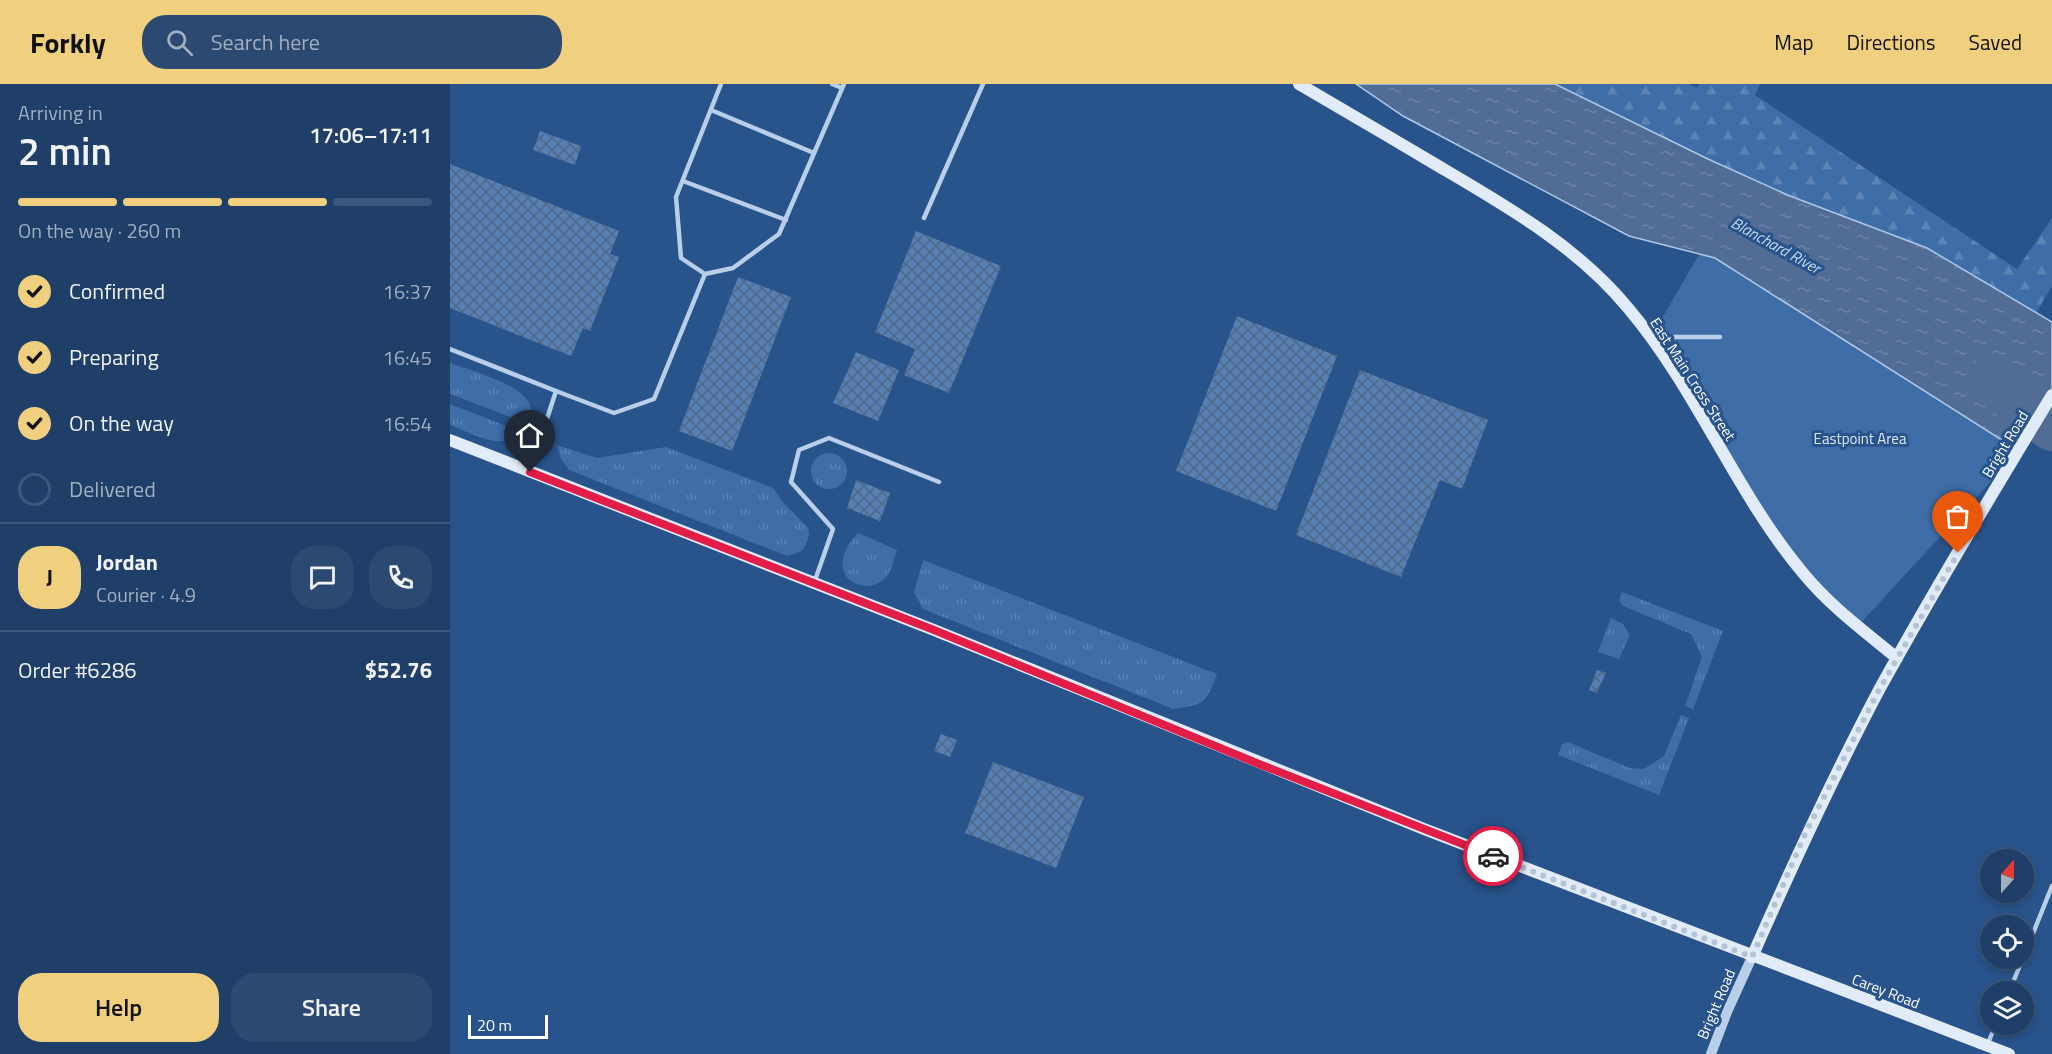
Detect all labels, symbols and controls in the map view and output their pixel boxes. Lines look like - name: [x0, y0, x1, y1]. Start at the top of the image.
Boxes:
- search box: [142, 15, 562, 69]
- text: Forkly: [30, 21, 106, 64]
- text: Search here: [211, 25, 320, 59]
- icon: search: [163, 26, 196, 59]
- text: Map: [1774, 26, 1814, 58]
- text: Directions: [1847, 26, 1936, 58]
- text: Saved: [1969, 26, 2022, 58]
- text: Arriving in: [18, 97, 103, 128]
- text: 17:06–17:11: [309, 118, 432, 152]
- text: 2 min: [18, 121, 112, 180]
- water label: Blanchard River: [1727, 210, 1827, 281]
- text: On the way · 260 m: [18, 215, 181, 246]
- text: Confirmed: [69, 274, 165, 308]
- icon: check: [18, 275, 51, 308]
- text: 16:37: [383, 276, 432, 307]
- street label: East Main Cross Street: [1644, 313, 1742, 446]
- text: Preparing: [69, 340, 159, 374]
- icon: check: [18, 341, 51, 374]
- text: 16:45: [383, 342, 432, 373]
- text: On the way: [69, 406, 174, 440]
- street label: Bright Road: [1976, 406, 2034, 482]
- icon: check: [18, 407, 51, 440]
- text: 16:54: [383, 408, 432, 439]
- pin: [504, 410, 555, 472]
- icon: home: [513, 419, 546, 452]
- park label: Eastpoint Area: [1814, 427, 1907, 450]
- text: Delivered: [69, 472, 156, 506]
- pin: [1932, 491, 1983, 553]
- icon: bag: [1941, 500, 1974, 533]
- text: Jordan: [96, 545, 158, 579]
- button: chat: [291, 546, 354, 609]
- button: phone: [369, 546, 432, 609]
- text: J: [46, 560, 53, 594]
- text: Courier · 4.9: [96, 579, 196, 610]
- text: Order #6286: [18, 653, 137, 687]
- text: $52.76: [365, 653, 432, 687]
- courier: [1463, 826, 1523, 886]
- icon: car: [1477, 840, 1510, 873]
- north arrow: [1980, 849, 2034, 903]
- map controls: [1980, 849, 2034, 1035]
- button: locate: [1980, 915, 2034, 969]
- street label: Bright Road: [1691, 965, 1741, 1043]
- street label: Carey Road: [1849, 968, 1923, 1014]
- button: Help: [18, 973, 219, 1042]
- button: Share: [231, 973, 432, 1042]
- button: layers: [1980, 981, 2034, 1035]
- scale bar: [468, 1012, 548, 1040]
- text: 20 m: [477, 1013, 512, 1037]

